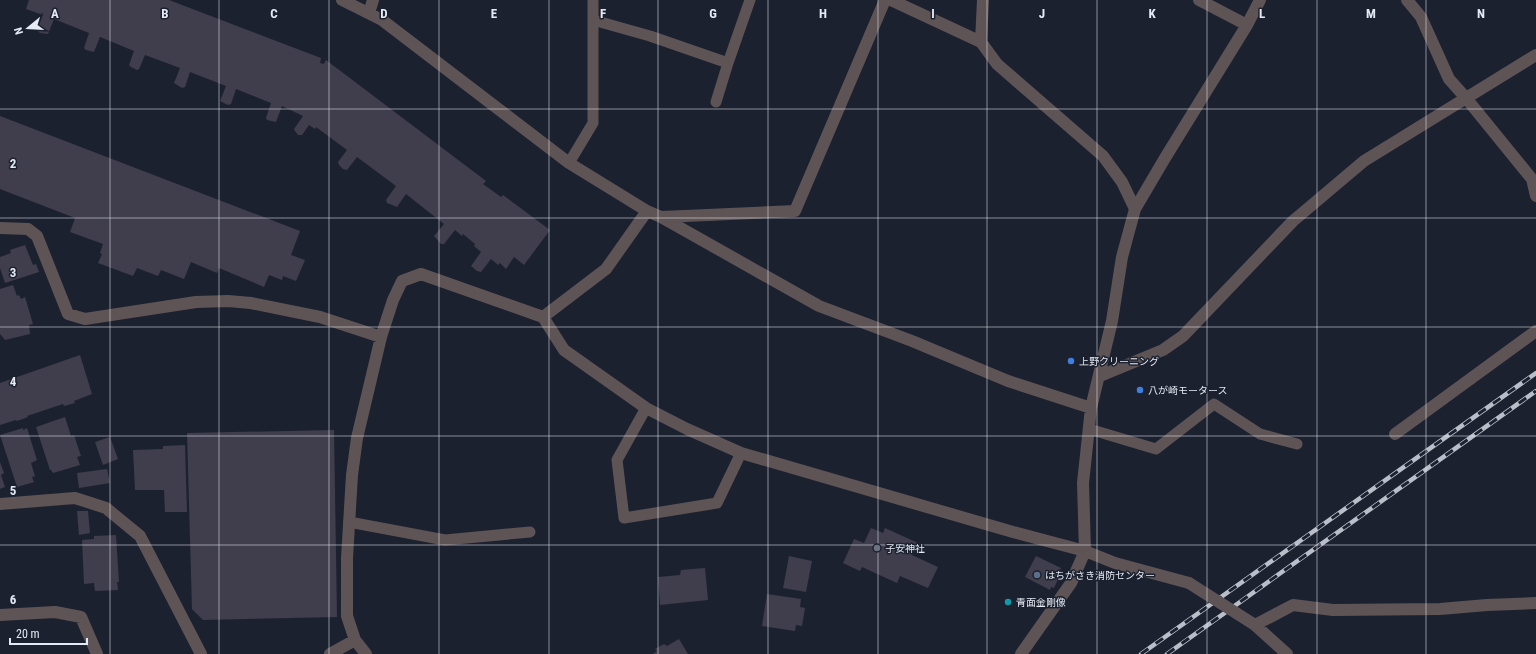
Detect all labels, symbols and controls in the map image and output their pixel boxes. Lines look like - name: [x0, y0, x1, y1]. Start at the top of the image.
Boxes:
- text: A: [51, 6, 59, 21]
- text: B: [161, 6, 169, 21]
- text: C: [270, 6, 278, 21]
- text: D: [380, 6, 388, 21]
- text: E: [491, 6, 498, 21]
- text: F: [600, 6, 606, 21]
- text: G: [709, 6, 717, 21]
- text: H: [819, 6, 827, 21]
- text: I: [931, 6, 935, 21]
- text: J: [1039, 6, 1045, 21]
- text: K: [1148, 6, 1156, 21]
- text: L: [1259, 6, 1265, 21]
- text: M: [1366, 6, 1376, 21]
- text: N: [1477, 6, 1485, 21]
- north arrow: [8, 8, 48, 48]
- text: N: [12, 25, 26, 36]
- text: 2: [10, 156, 17, 171]
- text: 3: [10, 265, 16, 280]
- marker: 上野クリーニング: [1066, 356, 1076, 366]
- place label: 上野クリーニング: [1079, 356, 1159, 367]
- text: 4: [10, 374, 17, 389]
- marker: 八が崎モータース: [1135, 385, 1145, 395]
- place label: 八が崎モータース: [1148, 385, 1228, 396]
- text: 5: [10, 483, 17, 498]
- marker: 子安神社: [872, 543, 882, 553]
- place label: 子安神社: [885, 543, 925, 554]
- marker: はちがさき消防センター: [1032, 570, 1042, 580]
- place label: はちがさき消防センター: [1045, 570, 1155, 581]
- text: 6: [10, 592, 17, 607]
- marker: 青面金剛像: [1003, 597, 1013, 607]
- place label: 青面金剛像: [1016, 597, 1066, 608]
- scale bar: [10, 620, 87, 646]
- text: 20 m: [16, 627, 40, 641]

